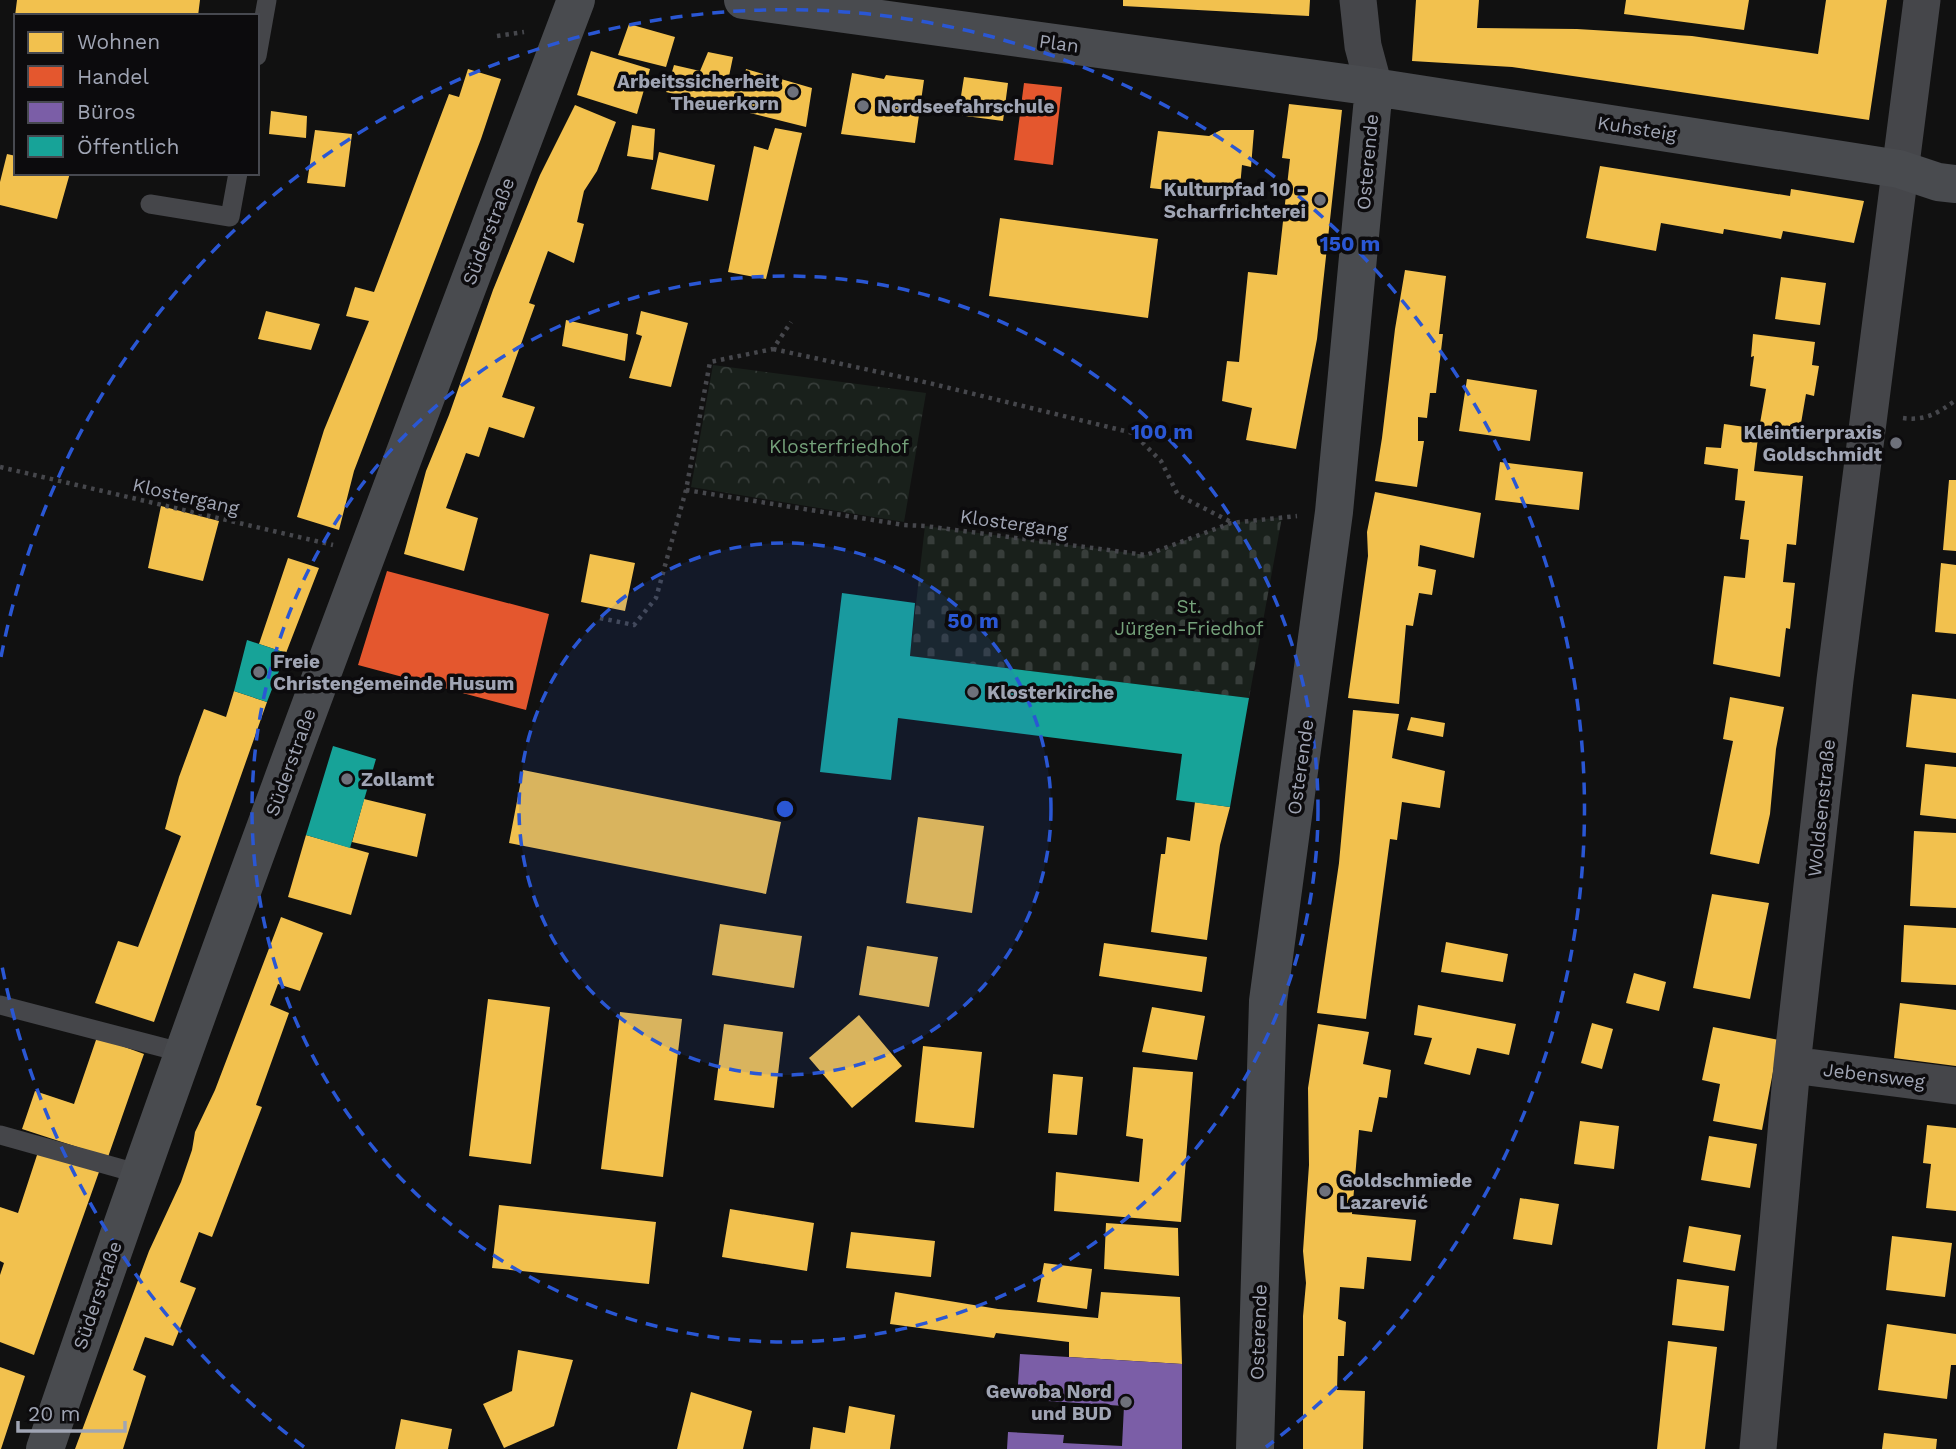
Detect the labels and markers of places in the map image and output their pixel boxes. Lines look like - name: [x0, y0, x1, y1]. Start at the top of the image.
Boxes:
- place label: Arbeitssicherheit Theuerkorn: [617, 70, 780, 115]
- marker: Arbeitssicherheit Theuerkorn: [785, 84, 801, 100]
- place label: Nordseefahrschule: [877, 95, 1054, 118]
- marker: Nordseefahrschule: [855, 98, 871, 114]
- place label: Kulturpfad 10 - Scharfrichterei: [1164, 178, 1306, 223]
- marker: Kulturpfad 10 - Scharfrichterei: [1312, 192, 1328, 208]
- place label: Kleintierpraxis Goldschmidt: [1744, 421, 1883, 466]
- marker: Kleintierpraxis Goldschmidt: [1888, 435, 1904, 451]
- place label: Freie Christengemeinde Husum: [273, 650, 514, 695]
- marker: Freie Christengemeinde Husum: [251, 664, 267, 680]
- place label: Klosterkirche: [987, 681, 1114, 704]
- marker: Klosterkirche: [965, 684, 981, 700]
- place label: Zollamt: [361, 768, 435, 791]
- marker: Zollamt: [339, 771, 355, 787]
- centre of rings: [773, 797, 797, 821]
- place label: Goldschmiede Lazarević: [1339, 1169, 1472, 1214]
- marker: Goldschmiede Lazarević: [1317, 1183, 1333, 1199]
- place label: Gewoba Nord und BUD: [986, 1380, 1112, 1425]
- marker: Gewoba Nord und BUD: [1118, 1394, 1134, 1410]

